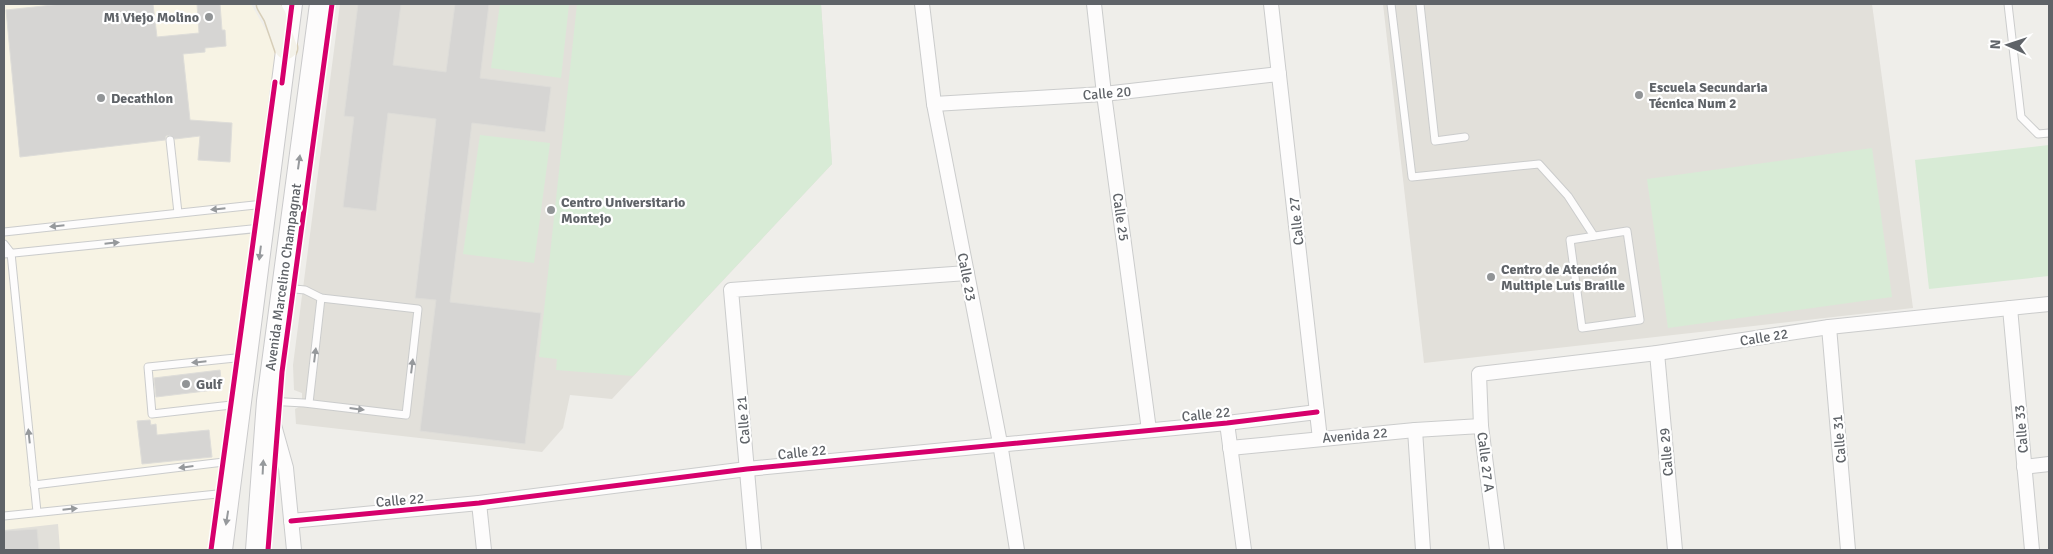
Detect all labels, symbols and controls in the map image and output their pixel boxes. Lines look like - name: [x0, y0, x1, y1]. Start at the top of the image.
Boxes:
- place label: Mi Viejo Molino: [103, 9, 199, 26]
- marker: Mi Viejo Molino: [203, 11, 215, 23]
- north arrow: [1983, 20, 2033, 70]
- text: N: [1987, 39, 2004, 50]
- place label: Escuela Secundaria Técnica Num 2: [1649, 79, 1768, 112]
- street label: Calle 20: [1082, 83, 1132, 104]
- marker: Escuela Secundaria Técnica Num 2: [1633, 89, 1645, 101]
- place label: Decathlon: [111, 90, 173, 107]
- marker: Decathlon: [95, 92, 107, 104]
- one-way arrow: [295, 154, 303, 170]
- street label: Avenida Marcelino Champagnat: [262, 182, 305, 372]
- street label: Calle 25: [1109, 192, 1132, 242]
- place label: Centro Universitario Montejo: [561, 194, 685, 227]
- street label: Calle 27: [1286, 196, 1307, 246]
- marker: Centro Universitario Montejo: [545, 204, 557, 216]
- one-way arrow: [210, 205, 226, 213]
- one-way arrow: [48, 222, 64, 230]
- one-way arrow: [104, 239, 120, 247]
- one-way arrow: [256, 245, 264, 261]
- street label: Calle 23: [954, 252, 979, 303]
- place label: Centro de Atención Multiple Luis Braille: [1501, 261, 1625, 294]
- marker: Centro de Atención Multiple Luis Braille: [1485, 271, 1497, 283]
- street label: Calle 22: [1739, 325, 1789, 350]
- one-way arrow: [311, 346, 319, 362]
- one-way arrow: [191, 358, 207, 366]
- one-way arrow: [408, 358, 416, 374]
- place label: Gulf: [196, 376, 223, 393]
- marker: Gulf: [180, 378, 192, 390]
- street label: Calle 21: [733, 395, 754, 445]
- street label: Calle 22: [1181, 404, 1231, 425]
- street label: Calle 33: [2011, 404, 2032, 454]
- one-way arrow: [350, 405, 366, 413]
- street label: Calle 31: [1829, 414, 1850, 464]
- street label: Avenida 22: [1322, 424, 1389, 447]
- street label: Calle 29: [1656, 427, 1677, 477]
- one-way arrow: [25, 428, 33, 444]
- street label: Calle 27 A: [1473, 431, 1498, 493]
- street label: Calle 22: [777, 442, 827, 463]
- one-way arrow: [259, 459, 267, 475]
- one-way arrow: [178, 463, 194, 471]
- street label: Calle 22: [375, 490, 425, 511]
- one-way arrow: [62, 505, 78, 513]
- one-way arrow: [223, 510, 231, 526]

